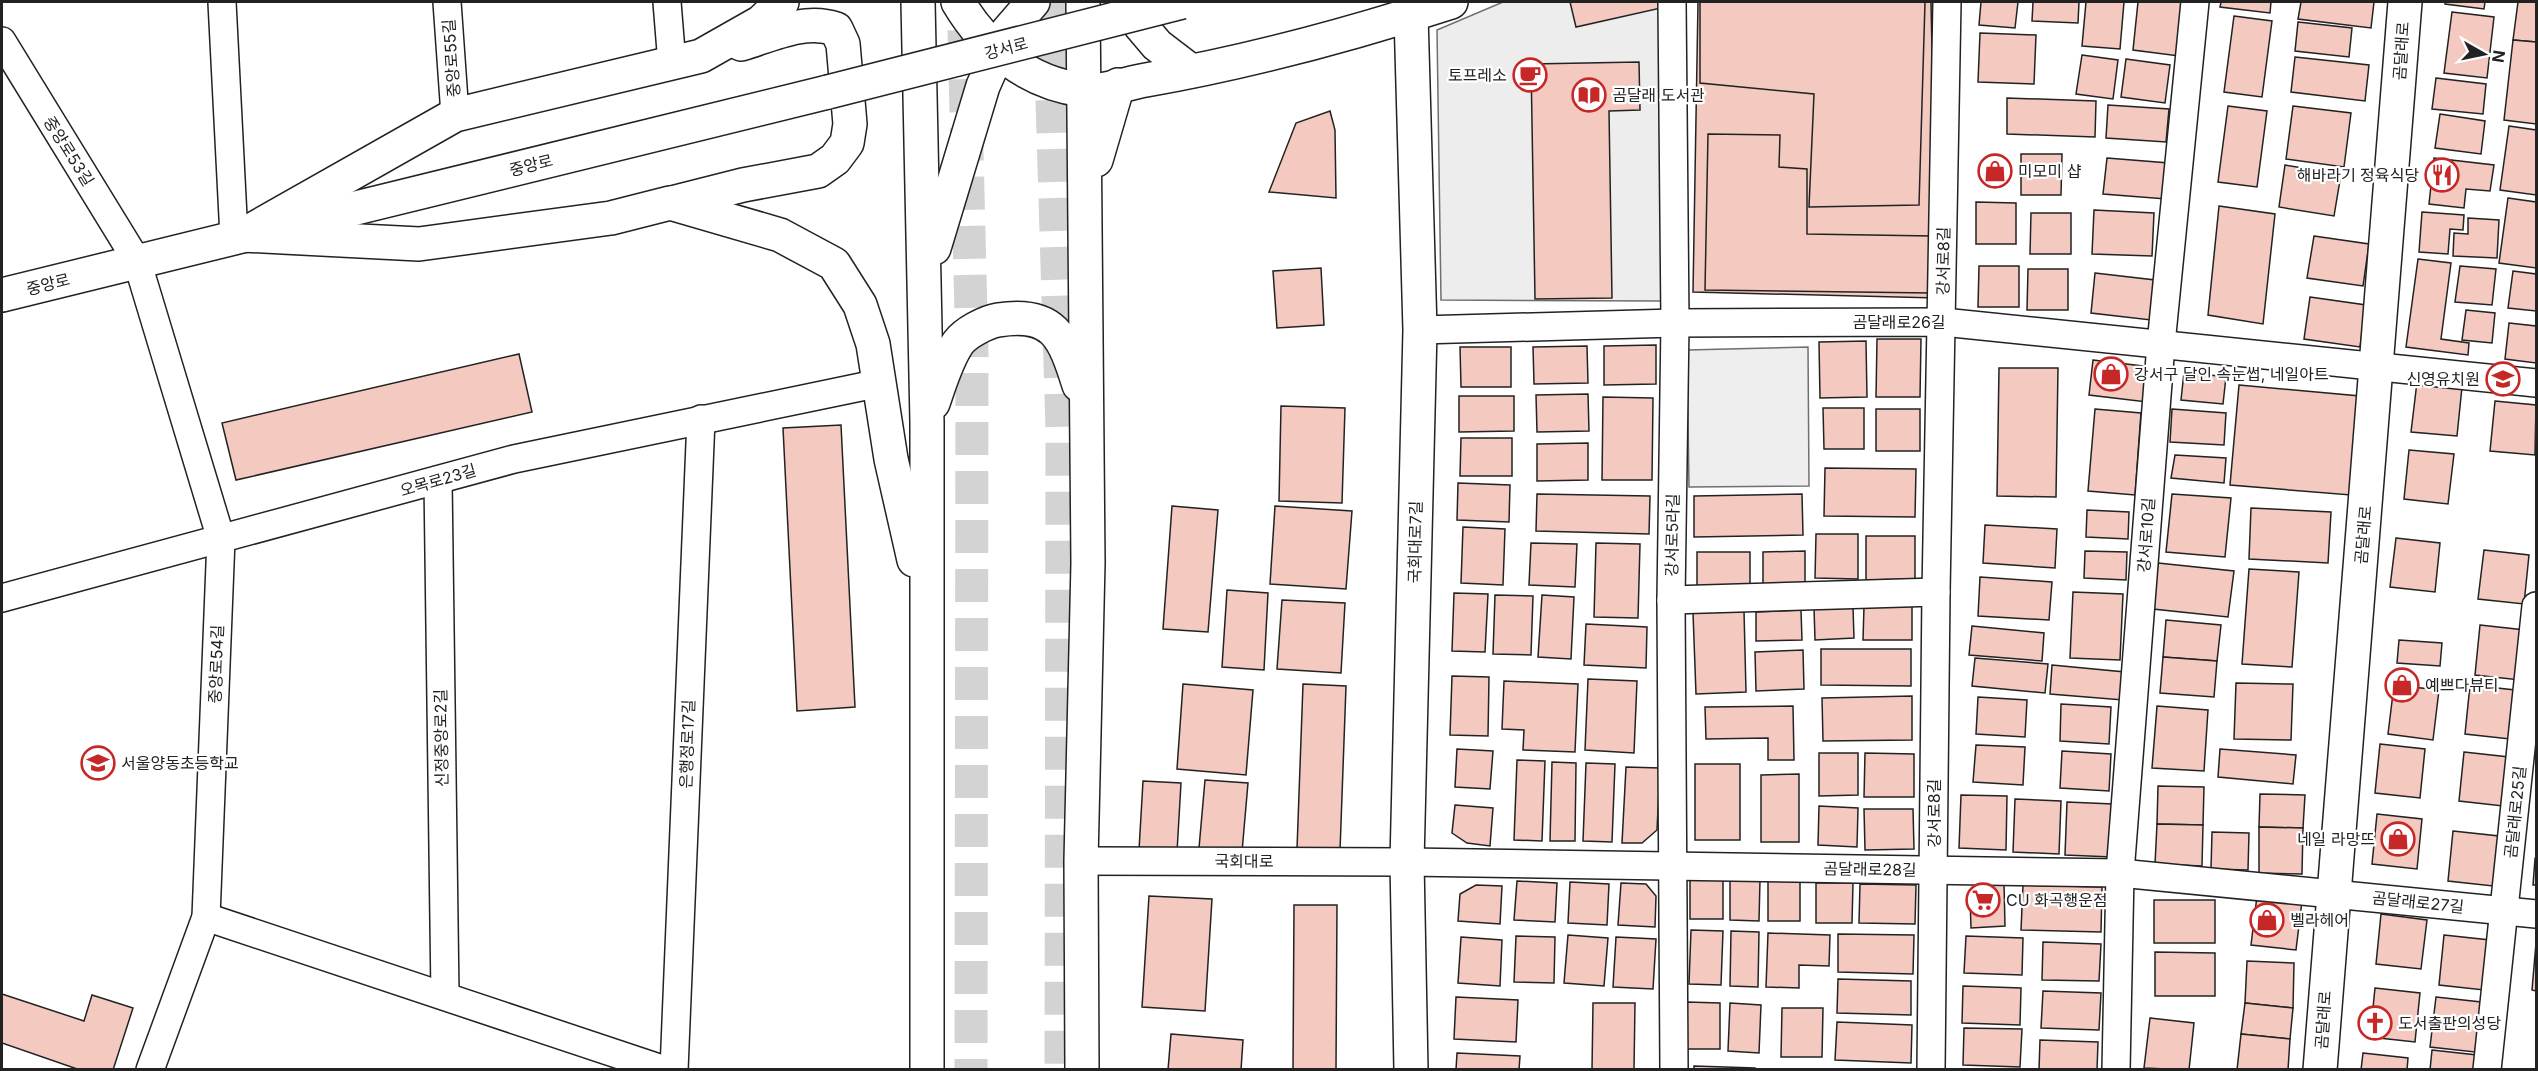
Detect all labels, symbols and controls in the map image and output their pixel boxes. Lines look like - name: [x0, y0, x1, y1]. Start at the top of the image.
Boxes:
- street label: 중앙로55길: [438, 18, 464, 98]
- street label: 곰달래로: [2389, 21, 2413, 81]
- north arrow: [2454, 24, 2514, 84]
- street label: 강서로: [982, 33, 1030, 63]
- text: N: [2488, 49, 2510, 64]
- cafe icon: 토프레소: [1512, 57, 1548, 93]
- place label: 토프레소: [1448, 65, 1507, 85]
- library icon: 곰달래 도서관: [1571, 77, 1607, 113]
- place label: 곰달래 도서관: [1612, 85, 1705, 105]
- street label: 중앙로53길: [40, 112, 98, 190]
- street label: 중앙로: [507, 150, 555, 180]
- shop icon: 미모미 샵: [1977, 153, 2013, 189]
- restaurant icon: 해바라기 정육식당: [2424, 157, 2460, 193]
- place label: 미모미 샵: [2018, 161, 2082, 181]
- place label: 해바라기 정육식당: [2297, 165, 2419, 185]
- street label: 강서로8길: [1932, 226, 1954, 296]
- street label: 중앙로: [24, 269, 72, 299]
- street label: 곰달래로26길: [1852, 312, 1946, 332]
- shop icon: 강서구 달인 속눈썹, 네일아트: [2093, 356, 2129, 392]
- school or university icon: 신영유치원: [2485, 361, 2521, 397]
- place label: 강서구 달인 속눈썹, 네일아트: [2134, 364, 2329, 384]
- place label: 신영유치원: [2406, 369, 2480, 389]
- street label: 오목로23길: [397, 460, 479, 500]
- street label: 강서로5라길: [1661, 493, 1683, 577]
- street label: 강서로10길: [2133, 497, 2159, 573]
- street label: 국회대로7길: [1404, 501, 1426, 583]
- street label: 곰달래로: [2350, 505, 2376, 565]
- street label: 중앙로54길: [205, 624, 227, 704]
- shop icon: 예쁘다뷰티: [2384, 667, 2420, 703]
- place label: 예쁘다뷰티: [2425, 675, 2499, 695]
- street label: 신정중앙로2길: [430, 689, 452, 787]
- street label: 은행정로17길: [675, 699, 699, 789]
- school or university icon: 서울양동초등학교: [80, 745, 116, 781]
- place label: 서울양동초등학교: [121, 753, 239, 773]
- street label: 곰달래로25길: [2500, 765, 2530, 859]
- street label: 강서로8길: [1924, 779, 1944, 847]
- shop icon: 네일 라망뜨: [2380, 821, 2416, 857]
- place label: 네일 라망뜨: [2297, 829, 2375, 849]
- street label: 국회대로: [1215, 851, 1274, 871]
- street label: 곰달래로28길: [1823, 858, 1917, 880]
- supermarket icon: CU 화곡행운점: [1965, 882, 2001, 918]
- street label: 곰달래로27길: [2371, 887, 2465, 917]
- place label: CU 화곡행운점: [2006, 890, 2108, 910]
- shop icon: 벨라헤어: [2249, 902, 2285, 938]
- place label: 벨라헤어: [2290, 910, 2349, 930]
- street label: 곰달래로: [2311, 990, 2335, 1050]
- church icon: 도서출판의성당: [2357, 1005, 2393, 1041]
- place label: 도서출판의성당: [2398, 1013, 2501, 1033]

